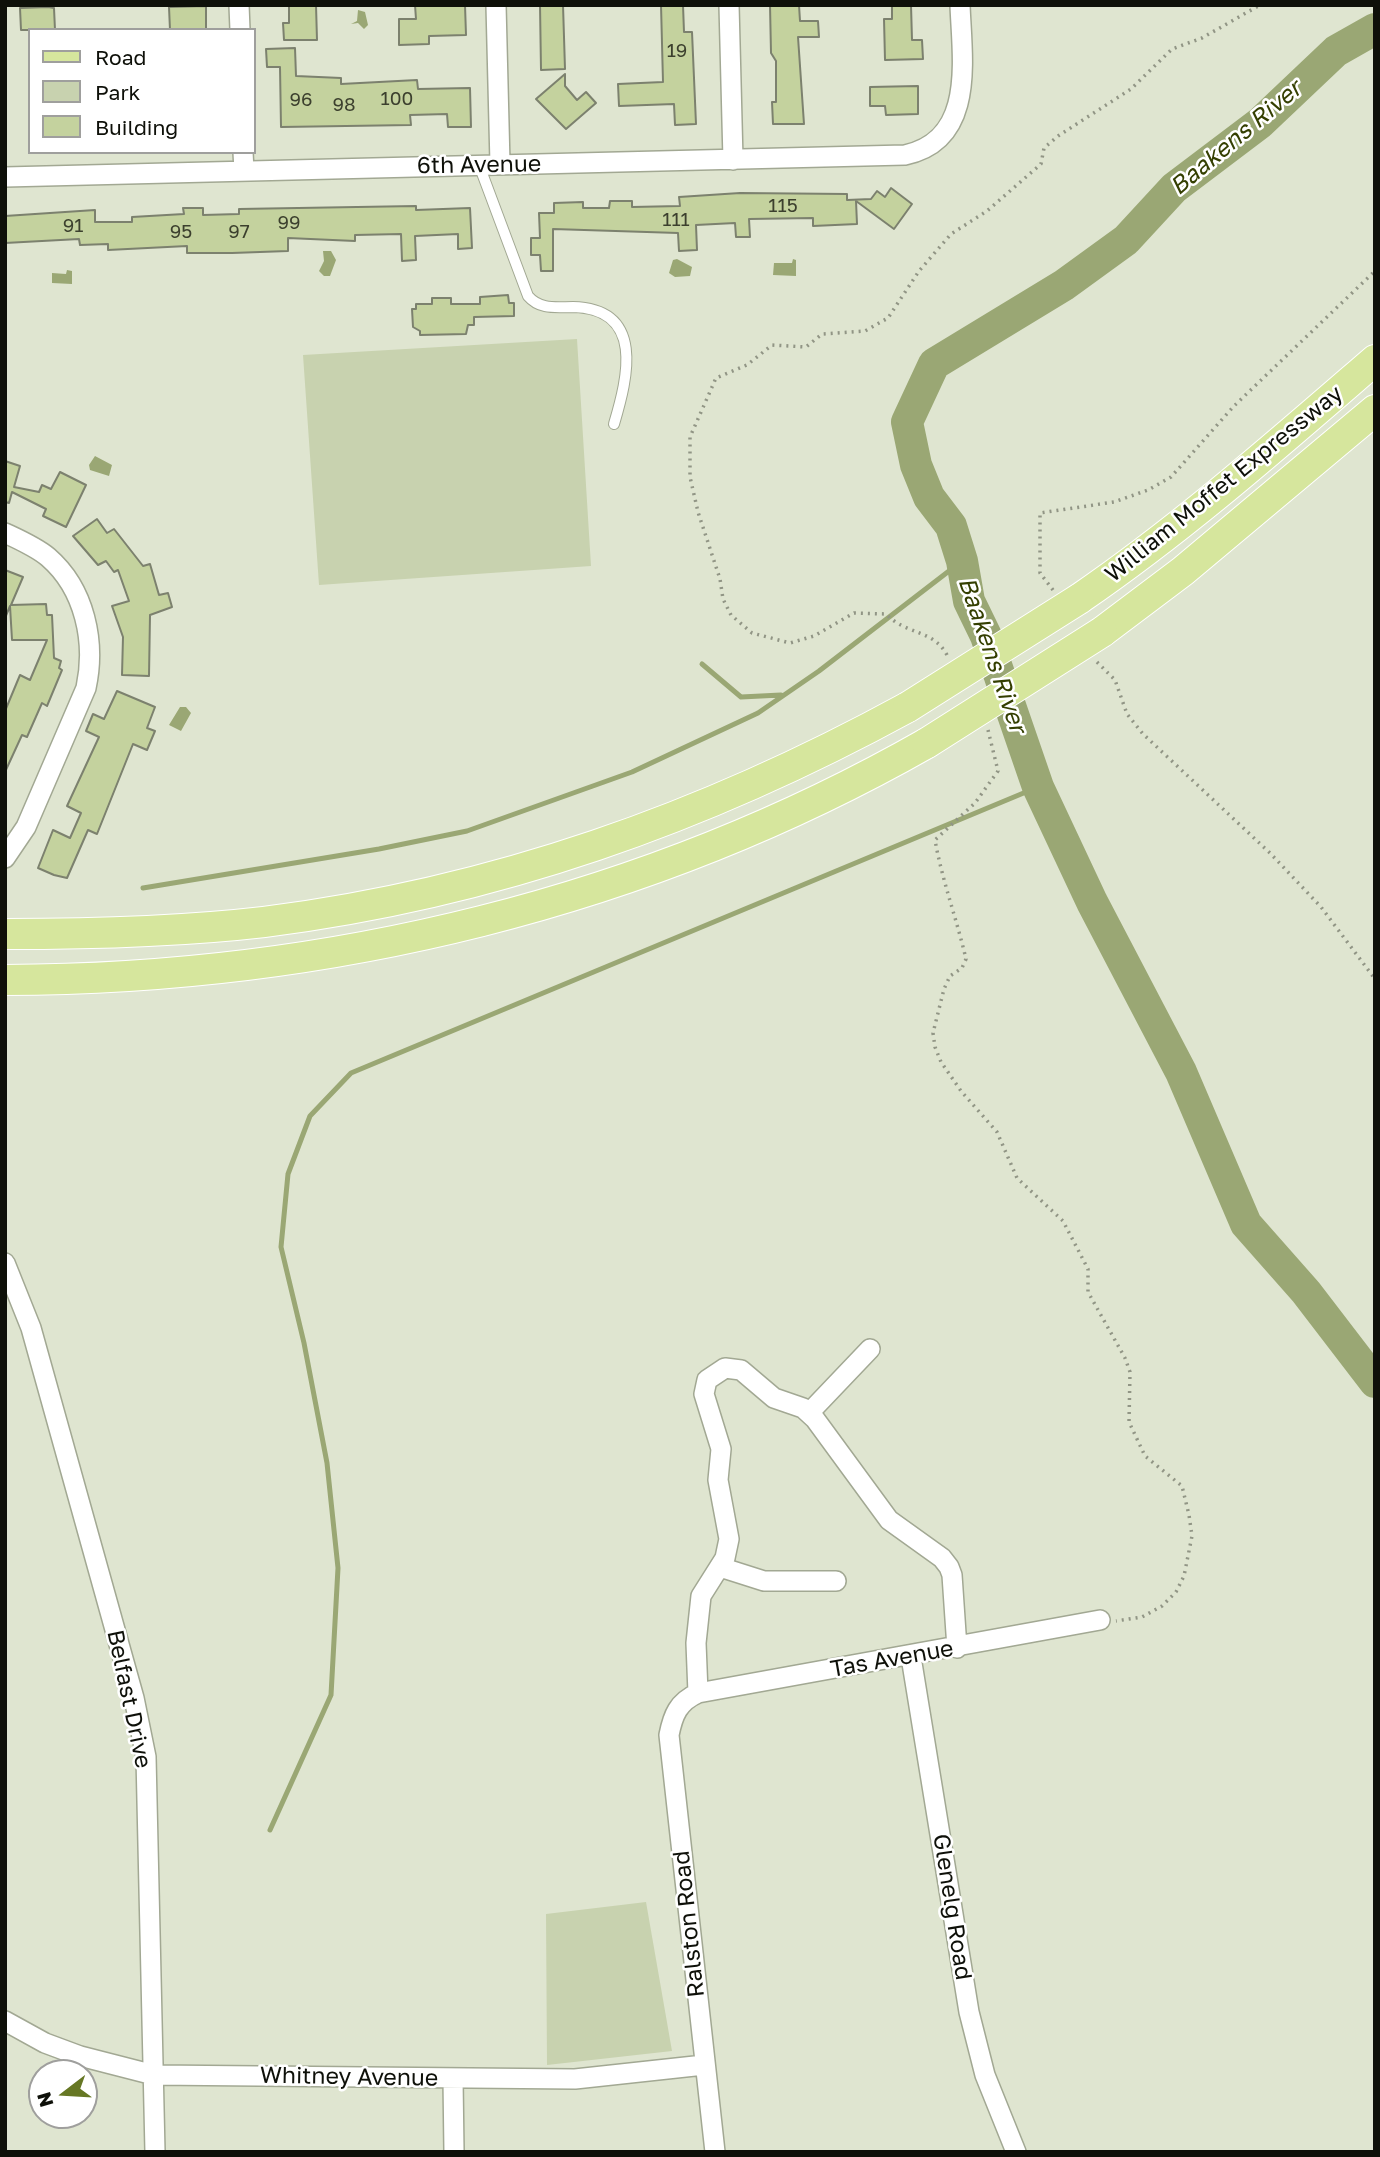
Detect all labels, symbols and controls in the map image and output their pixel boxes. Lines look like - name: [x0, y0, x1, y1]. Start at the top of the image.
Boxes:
- legend: [28, 28, 256, 154]
- house number: 19: [667, 40, 687, 62]
- text: Road: [95, 44, 146, 70]
- water label: Baakens River: [1164, 75, 1308, 201]
- text: Park: [95, 79, 140, 105]
- house number: 100: [381, 88, 413, 110]
- house number: 96: [290, 89, 312, 111]
- house number: 98: [332, 94, 356, 116]
- text: Building: [95, 114, 178, 140]
- street label: 6th Avenue: [417, 150, 541, 180]
- house number: 115: [768, 195, 798, 217]
- house number: 111: [662, 209, 690, 231]
- house number: 99: [278, 212, 300, 234]
- house number: 91: [63, 215, 83, 237]
- house number: 95: [170, 221, 192, 243]
- house number: 97: [228, 221, 250, 243]
- street label: William Moffet Expressway: [1100, 380, 1348, 588]
- water label: Baakens River: [952, 573, 1032, 737]
- street label: Belfast Drive: [101, 1627, 157, 1771]
- street label: Tas Avenue: [828, 1635, 956, 1683]
- street label: Glenelg Road: [927, 1832, 977, 1982]
- street label: Ralston Road: [668, 1849, 710, 1999]
- north arrow: [28, 2059, 98, 2129]
- street label: Whitney Avenue: [260, 2062, 438, 2092]
- text: N: [31, 2089, 57, 2110]

